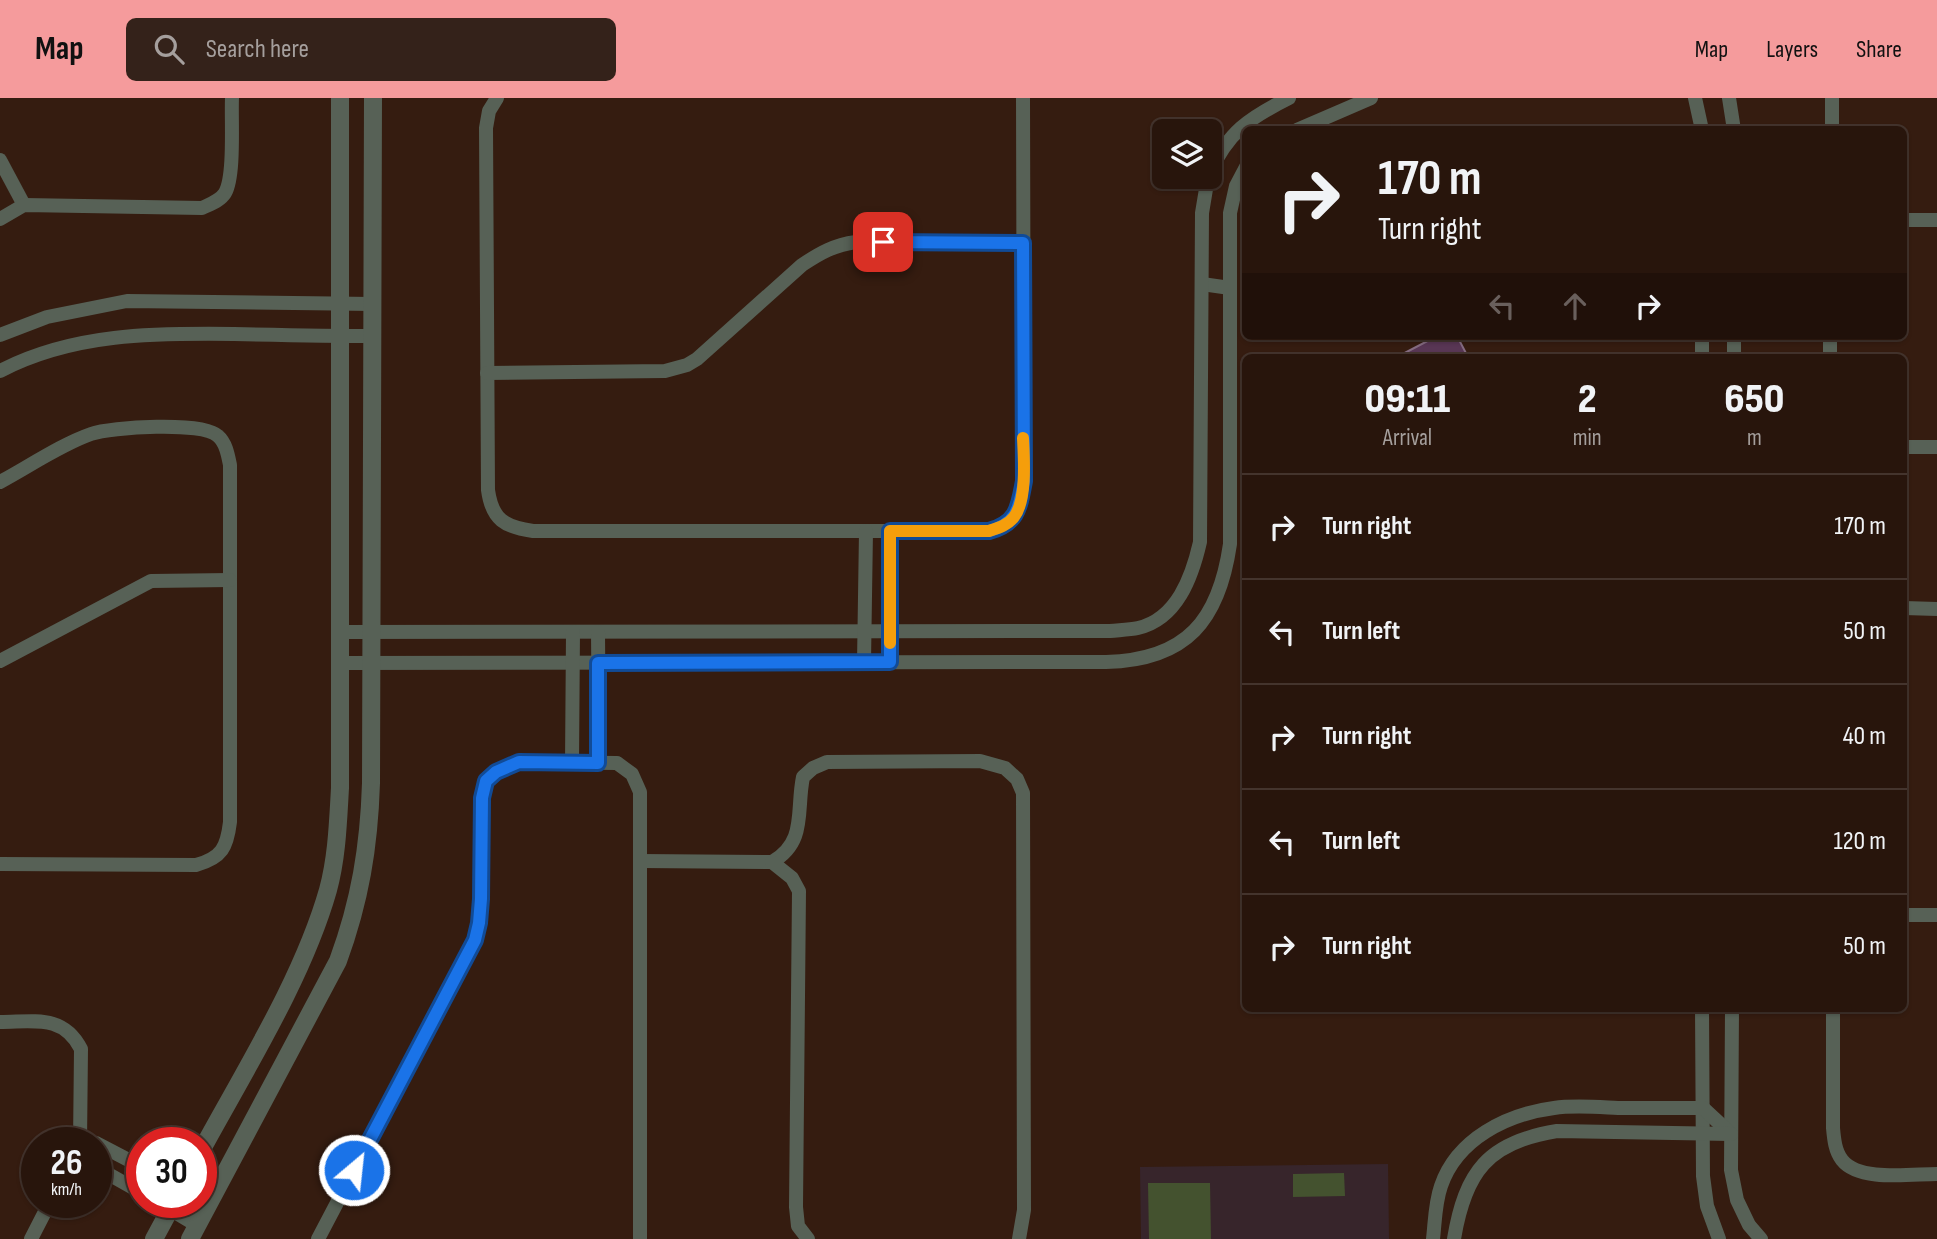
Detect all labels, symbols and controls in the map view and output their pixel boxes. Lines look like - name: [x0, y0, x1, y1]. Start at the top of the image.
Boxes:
- search box: [126, 18, 616, 81]
- text: Map: [35, 29, 84, 69]
- icon: search: [150, 30, 188, 68]
- text: Search here: [206, 34, 309, 65]
- text: Map: [1695, 35, 1728, 64]
- text: Layers: [1766, 35, 1818, 64]
- text: Share: [1856, 35, 1902, 64]
- map controls: [1152, 119, 1222, 189]
- button: layers: [1152, 119, 1222, 189]
- text: 170 m: [1378, 150, 1482, 209]
- icon: right: [1263, 154, 1354, 245]
- text: Turn right: [1378, 210, 1482, 249]
- pin: [853, 212, 913, 272]
- icon: arrive: [864, 223, 902, 261]
- icon: left: [1483, 287, 1521, 325]
- icon: ahead: [1556, 287, 1594, 325]
- icon: right: [1629, 287, 1667, 325]
- text: 09:11: [1365, 374, 1450, 425]
- text: 2: [1578, 374, 1597, 425]
- text: 650: [1724, 374, 1784, 425]
- text: Arrival: [1383, 424, 1432, 452]
- text: min: [1573, 424, 1602, 452]
- text: m: [1747, 424, 1762, 452]
- icon: right: [1263, 508, 1301, 546]
- text: Turn right: [1322, 511, 1411, 542]
- text: 170 m: [1834, 511, 1886, 542]
- icon: left: [1263, 613, 1301, 651]
- text: Turn left: [1322, 616, 1400, 647]
- text: 50 m: [1843, 616, 1886, 647]
- icon: right: [1263, 718, 1301, 756]
- text: Turn right: [1322, 721, 1411, 752]
- text: 40 m: [1843, 721, 1886, 752]
- icon: left: [1263, 823, 1301, 861]
- text: Turn left: [1322, 826, 1400, 857]
- text: 120 m: [1833, 826, 1886, 857]
- icon: right: [1263, 928, 1301, 966]
- text: Turn right: [1322, 931, 1411, 962]
- text: 50 m: [1843, 931, 1886, 962]
- speed limit sign: 30: [126, 1127, 217, 1218]
- position arrow: [317, 1133, 391, 1207]
- text: 26: [51, 1142, 82, 1185]
- text: km/h: [51, 1179, 82, 1200]

